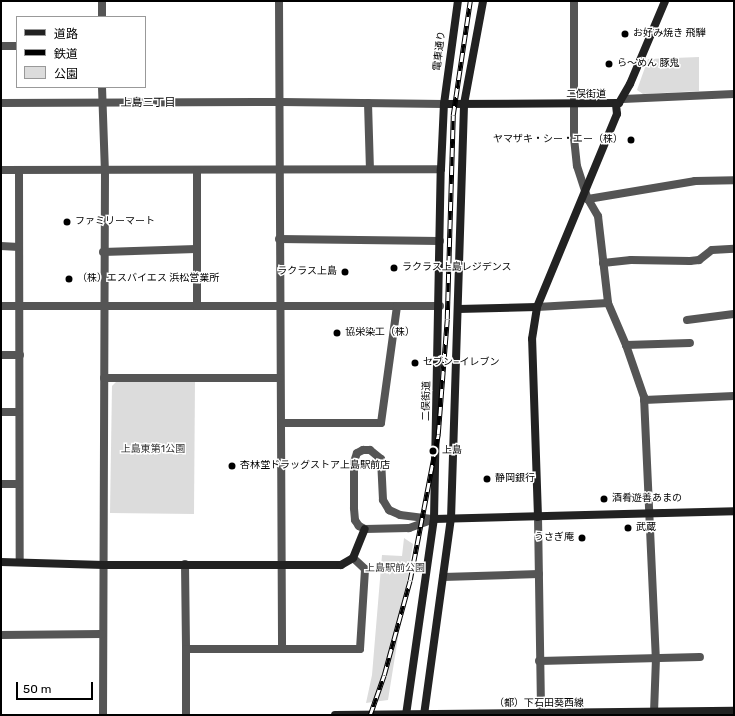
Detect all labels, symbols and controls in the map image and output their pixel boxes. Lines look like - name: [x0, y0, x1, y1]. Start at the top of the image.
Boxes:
- legend: [16, 16, 146, 88]
- text: 道路: [54, 27, 78, 41]
- place label: お好み焼き 飛騨: [633, 28, 705, 40]
- marker: お好み焼き 飛騨: [620, 29, 630, 39]
- street label: 電車通り: [432, 30, 448, 72]
- text: 鉄道: [54, 47, 78, 61]
- place label: ら～めん 豚鬼: [617, 58, 679, 70]
- marker: ら～めん 豚鬼: [604, 59, 614, 69]
- text: 公園: [54, 67, 78, 81]
- street label: 二俣街道: [566, 89, 606, 101]
- district label: 上島三丁目: [121, 96, 175, 110]
- place label: ヤマザキ・シー・エー（株）: [493, 134, 623, 146]
- marker: ヤマザキ・シー・エー（株）: [626, 135, 636, 145]
- place label: ファミリーマート: [75, 216, 155, 228]
- marker: ファミリーマート: [62, 217, 72, 227]
- place label: ラクラス上島レジデンス: [402, 262, 512, 274]
- marker: ラクラス上島レジデンス: [389, 263, 399, 273]
- place label: ラクラス上島: [277, 266, 337, 278]
- marker: ラクラス上島: [340, 267, 350, 277]
- place label: （株）エスバイエス 浜松営業所: [77, 273, 219, 285]
- marker: （株）エスバイエス 浜松営業所: [64, 274, 74, 284]
- place label: 協栄染工（株）: [345, 327, 415, 339]
- marker: 協栄染工（株）: [332, 328, 342, 338]
- place label: セブン−イレブン: [423, 357, 499, 369]
- marker: セブン−イレブン: [410, 358, 420, 368]
- street label: 二俣街道: [421, 381, 433, 421]
- park label: 上島東第1公園: [121, 444, 185, 456]
- marker: 上島: [427, 445, 439, 457]
- place label: 上島: [442, 445, 462, 457]
- place label: 杏林堂ドラッグストア上島駅前店: [240, 460, 390, 472]
- marker: 杏林堂ドラッグストア上島駅前店: [227, 461, 237, 471]
- place label: 静岡銀行: [495, 473, 535, 485]
- marker: 静岡銀行: [482, 474, 492, 484]
- place label: 酒肴遊善あまの: [612, 493, 682, 505]
- marker: 酒肴遊善あまの: [599, 494, 609, 504]
- place label: 武蔵: [636, 522, 656, 534]
- marker: 武蔵: [623, 523, 633, 533]
- place label: うさぎ庵: [534, 532, 574, 544]
- marker: うさぎ庵: [577, 533, 587, 543]
- park label: 上島駅前公園: [365, 563, 425, 575]
- scale bar: [18, 674, 95, 700]
- text: 50 m: [23, 682, 51, 696]
- street label: （都）下石田葵西線: [494, 698, 584, 710]

